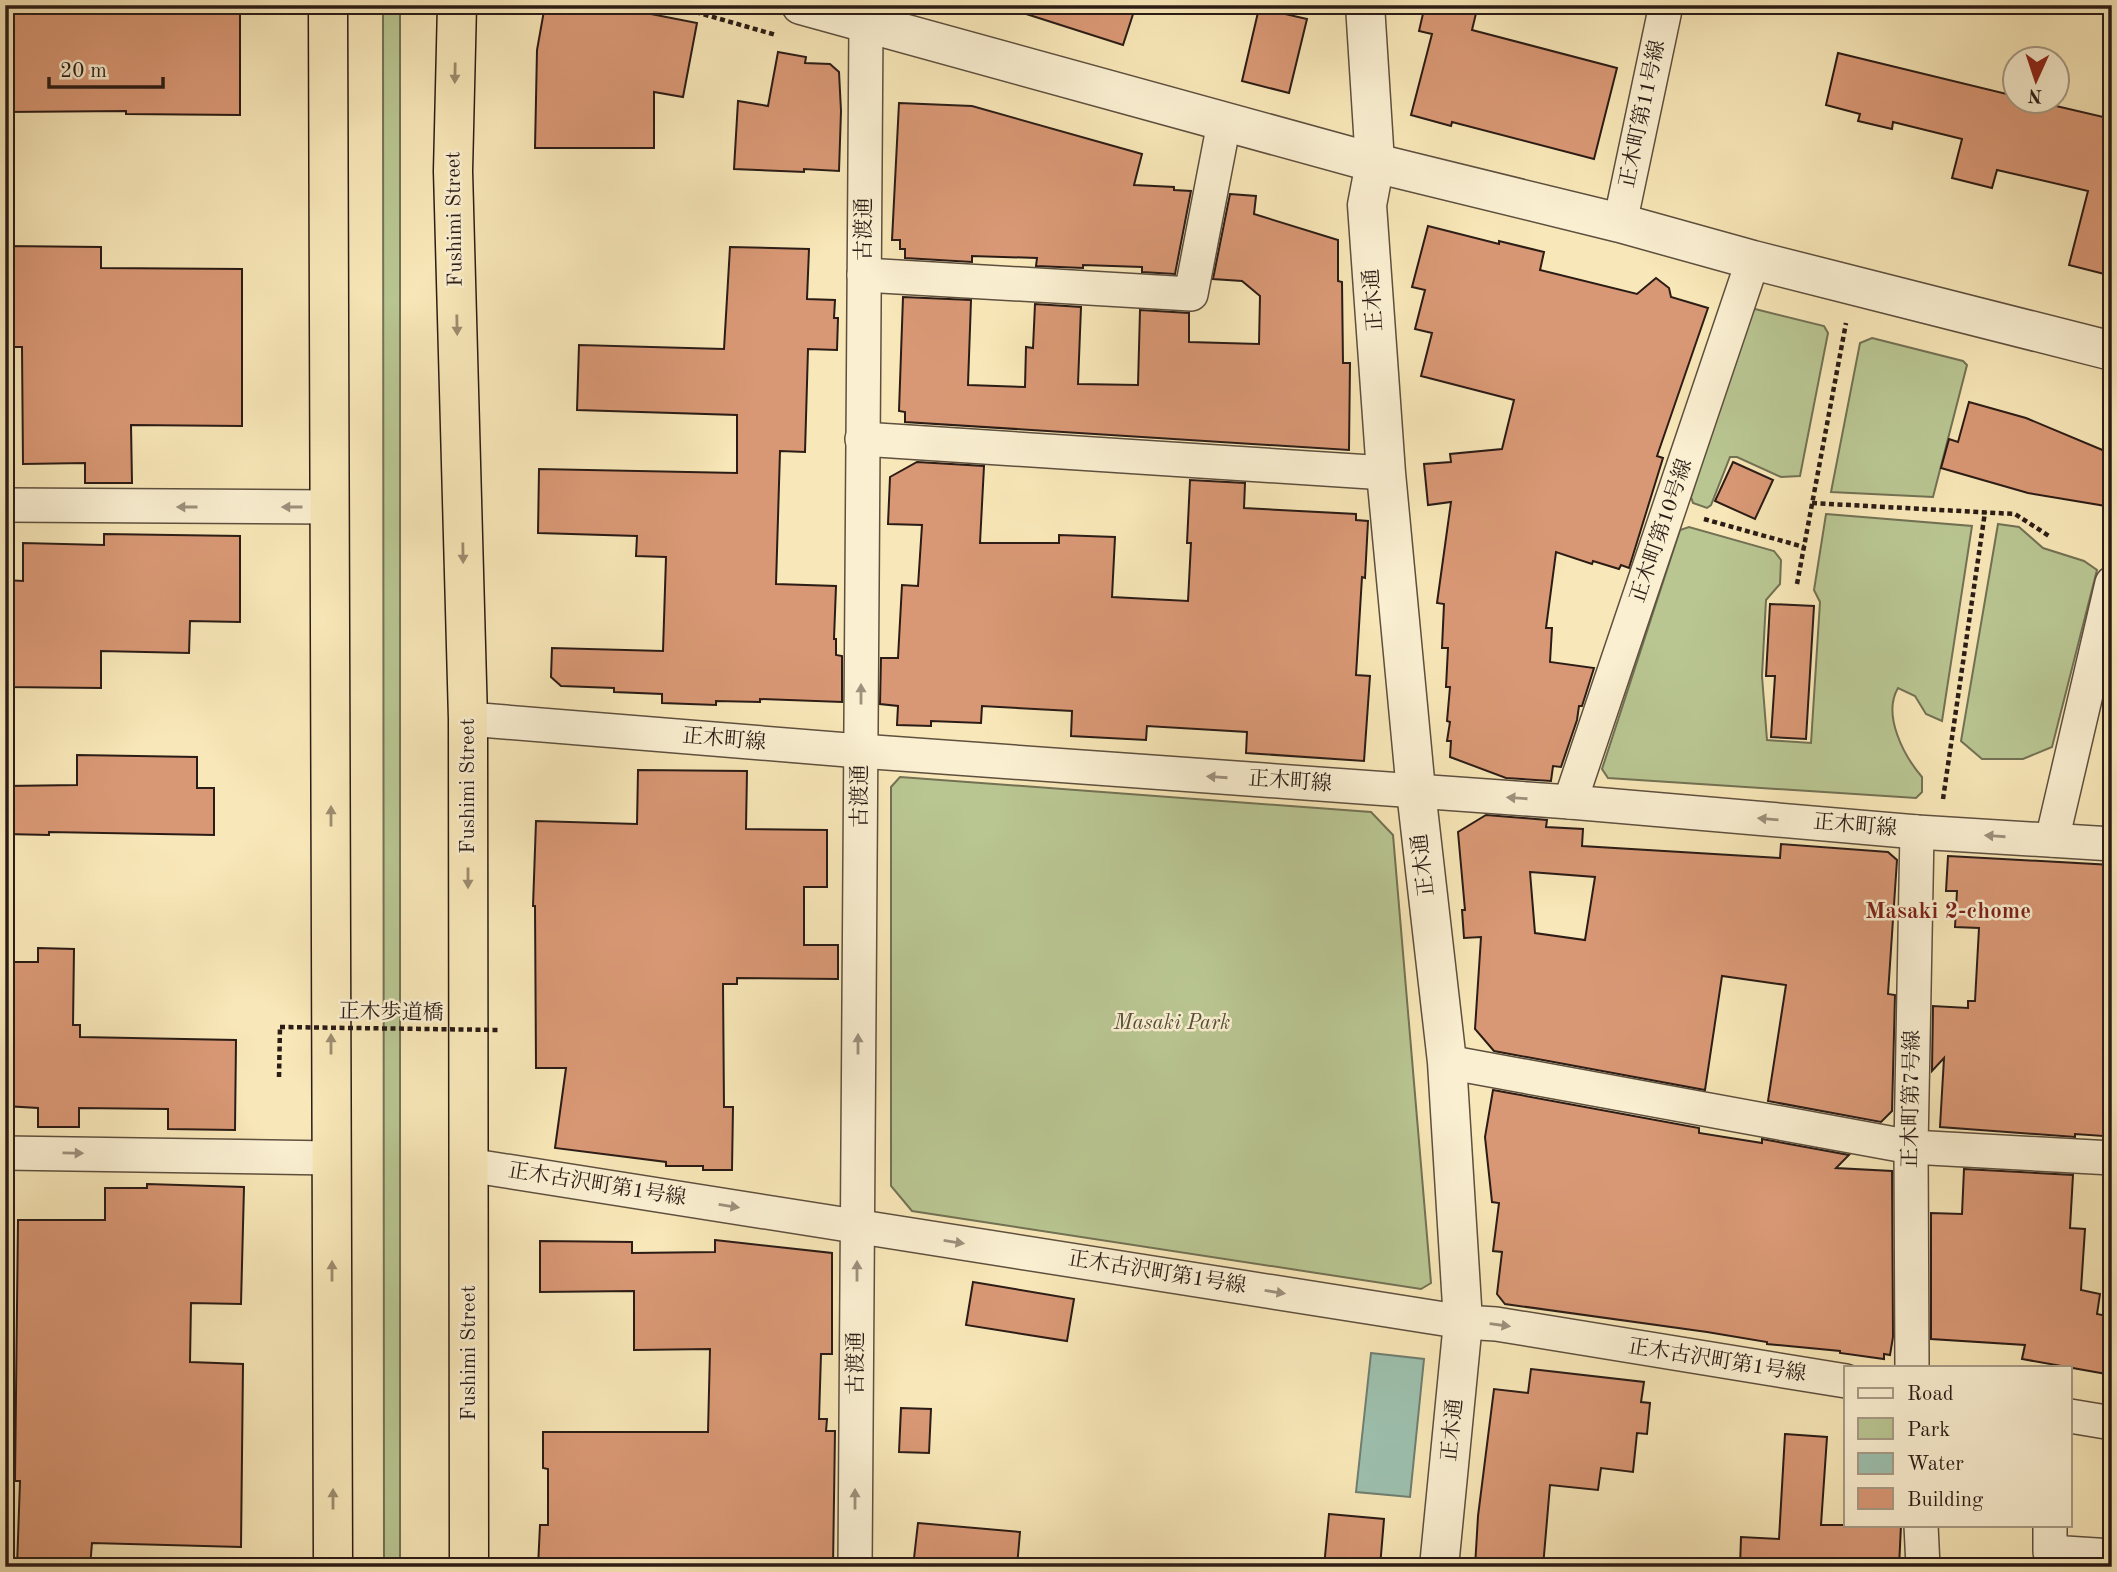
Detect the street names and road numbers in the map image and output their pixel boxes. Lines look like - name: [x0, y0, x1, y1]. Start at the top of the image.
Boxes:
- street label: 正木町第11号線: [1615, 38, 1669, 190]
- street label: Fushimi Street: [443, 151, 467, 287]
- street label: 古渡通: [852, 198, 875, 261]
- street label: 正木通: [1359, 268, 1387, 332]
- street label: 正木町第10号線: [1626, 456, 1696, 606]
- street label: Fushimi Street: [458, 718, 479, 854]
- street label: 正木町線: [681, 724, 767, 754]
- street label: 古渡通: [848, 765, 871, 828]
- street label: 正木町線: [1247, 767, 1333, 795]
- street label: 正木町線: [1812, 810, 1898, 840]
- street label: 正木通: [1408, 832, 1438, 898]
- street label: 正木歩道橋: [338, 1000, 444, 1024]
- street label: 正木町第7号線: [1898, 1030, 1924, 1168]
- street label: 正木古沢町第1号線: [506, 1159, 688, 1209]
- street label: 正木古沢町第1号線: [1066, 1247, 1248, 1297]
- street label: Fushimi Street: [459, 1285, 480, 1421]
- street label: 古渡通: [844, 1332, 867, 1395]
- street label: 正木古沢町第1号線: [1626, 1335, 1808, 1385]
- street label: 正木通: [1437, 1397, 1467, 1462]

